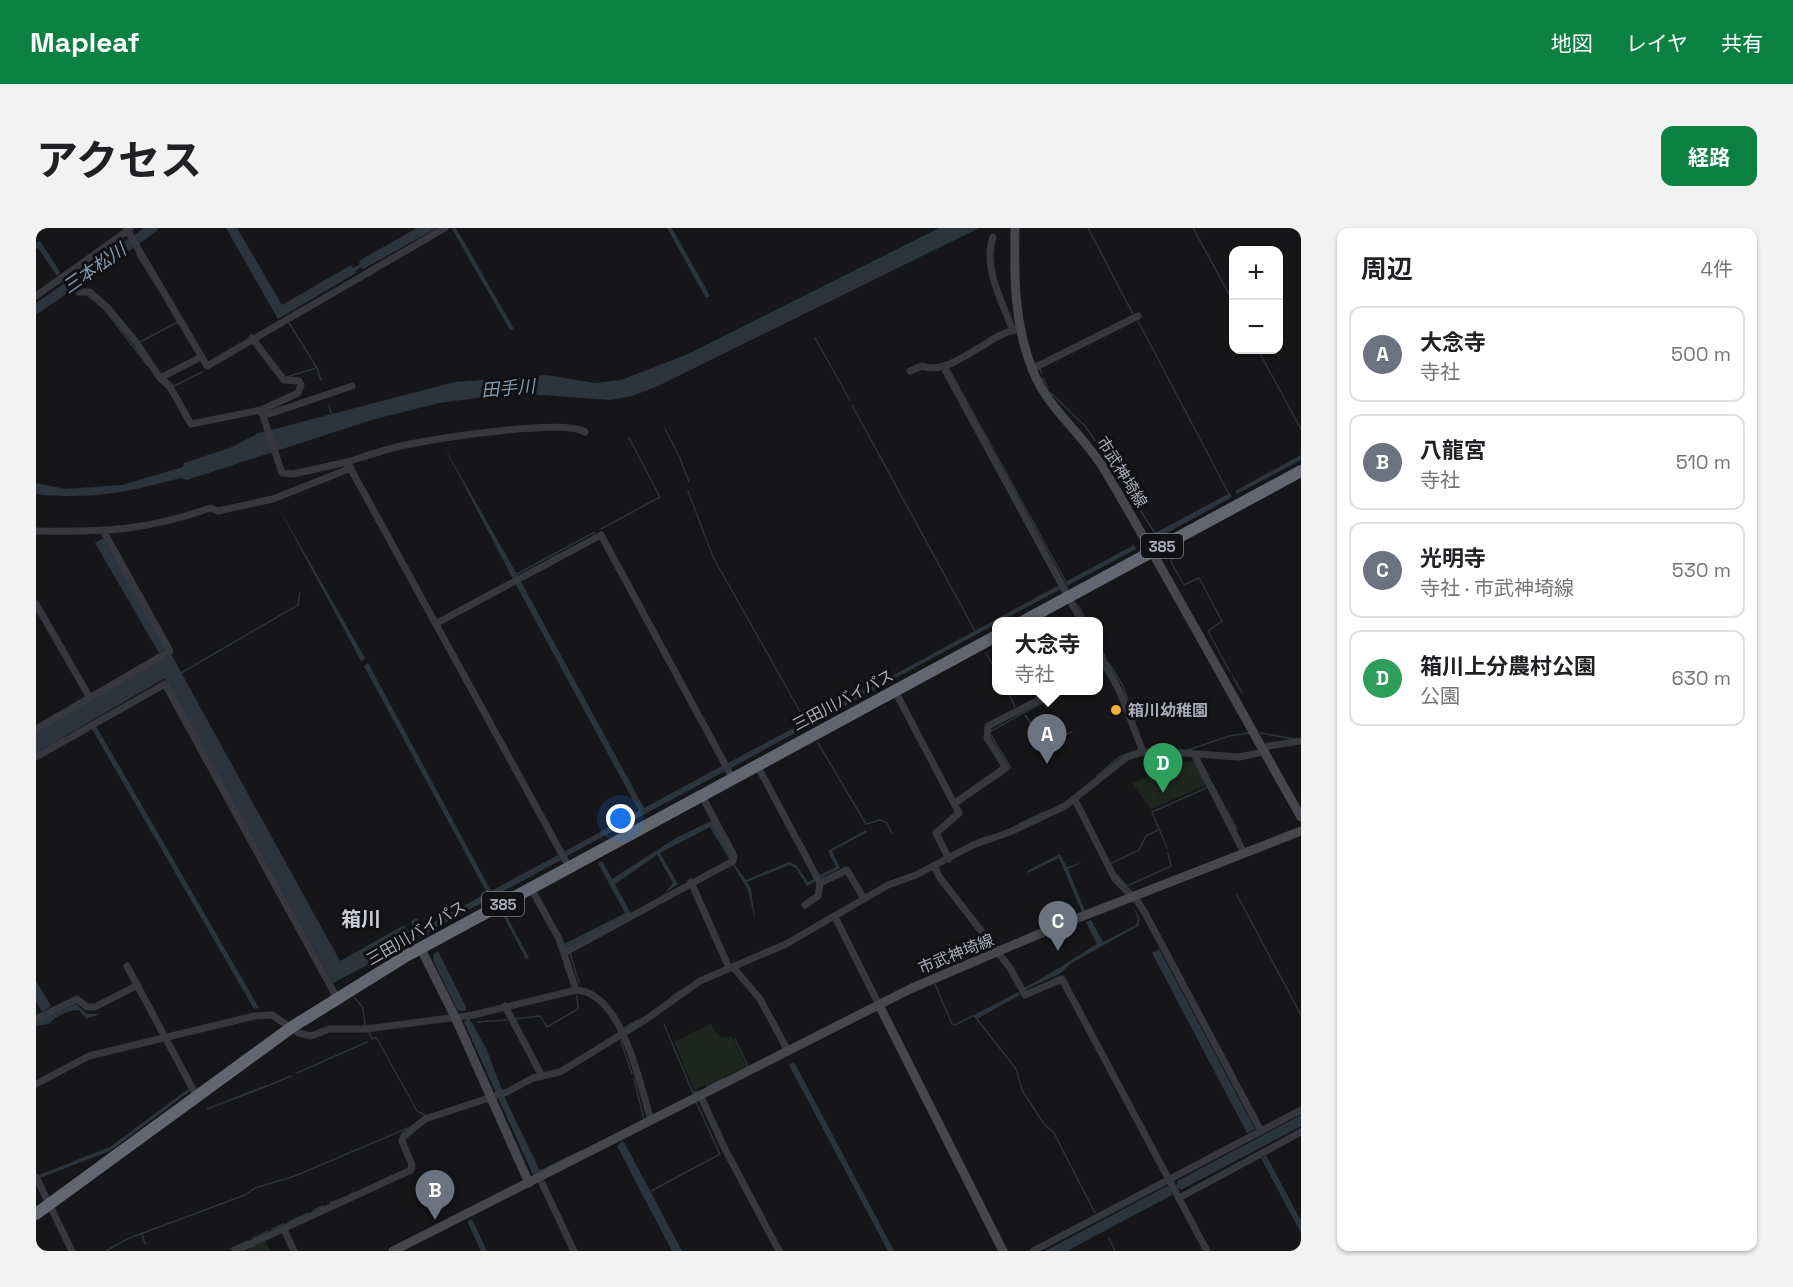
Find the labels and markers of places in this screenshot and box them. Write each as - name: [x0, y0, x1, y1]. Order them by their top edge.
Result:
- place label: 箱川幼稚園: [1128, 700, 1208, 721]
- marker: 箱川幼稚園: [1109, 703, 1123, 717]
- pin: A: [1028, 714, 1066, 764]
- pin: D: [1144, 744, 1182, 793]
- pin: C: [1038, 902, 1078, 951]
- pin: B: [416, 1170, 454, 1220]

